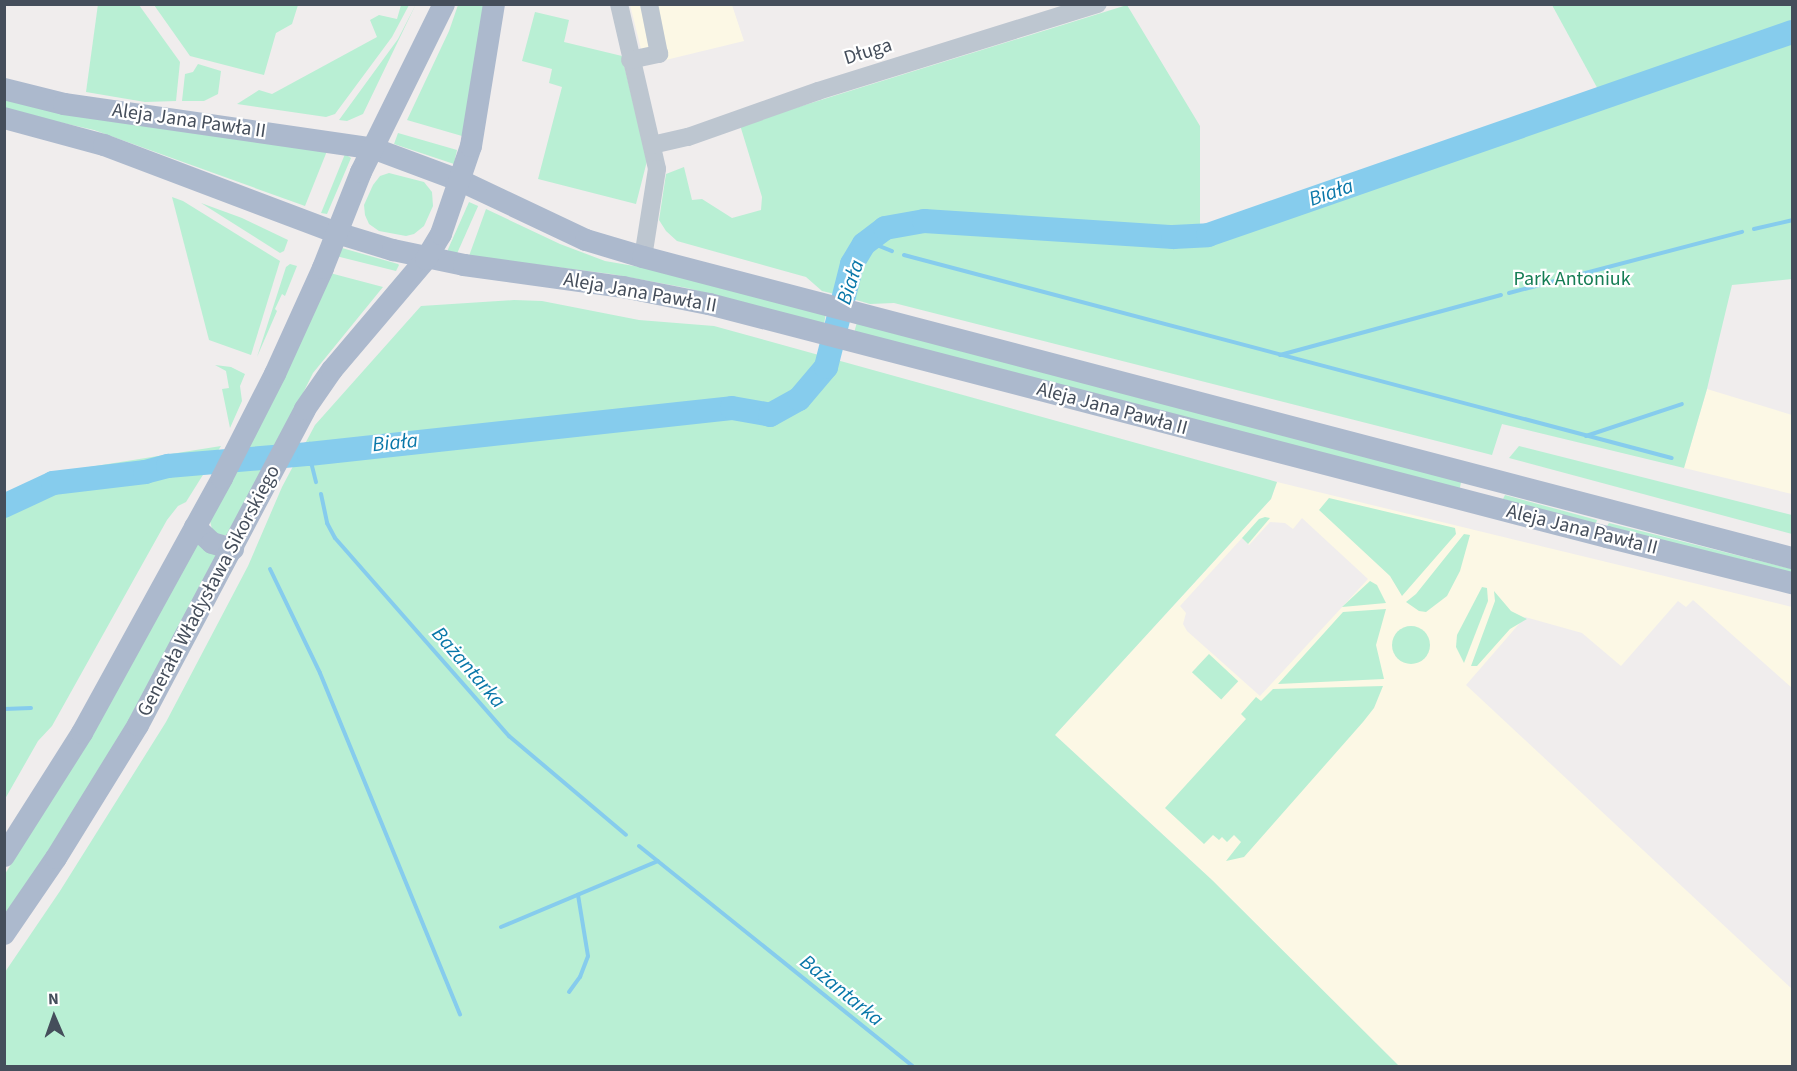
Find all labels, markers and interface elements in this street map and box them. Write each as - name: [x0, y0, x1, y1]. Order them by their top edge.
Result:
- street label: Długa: [841, 33, 895, 71]
- street label: Aleja Jana Pawła II: [111, 98, 267, 144]
- water label: Biała: [1305, 173, 1357, 211]
- water label: Biała: [831, 256, 869, 308]
- park label: Park Antoniuk: [1513, 267, 1631, 291]
- street label: Aleja Jana Pawła II: [562, 268, 718, 318]
- street label: Aleja Jana Pawła II: [1034, 377, 1190, 441]
- water label: Biała: [371, 427, 419, 457]
- street label: Generała Władysława Sikorskiego: [132, 461, 286, 721]
- street label: Aleja Jana Pawła II: [1504, 500, 1660, 560]
- water label: Bażantarka: [427, 621, 511, 713]
- water label: Bażantarka: [795, 949, 889, 1031]
- north arrow: [24, 987, 84, 1047]
- text: N: [48, 988, 59, 1010]

